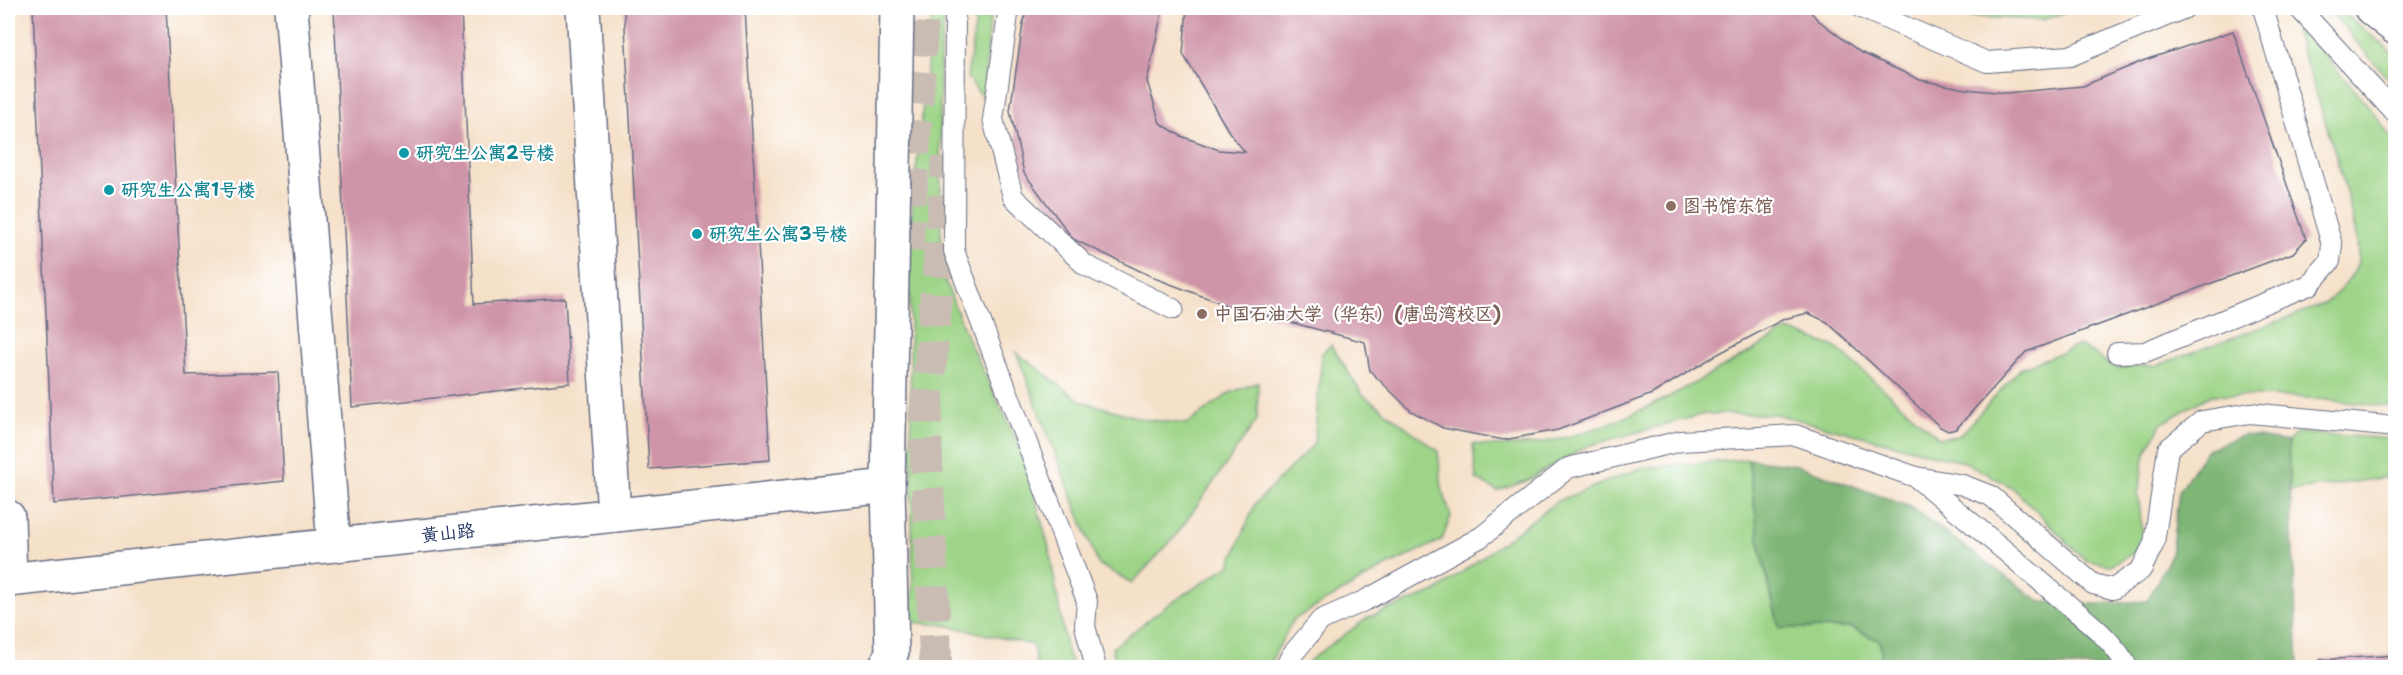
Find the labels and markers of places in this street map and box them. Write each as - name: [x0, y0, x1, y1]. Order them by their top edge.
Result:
- place label: 研究生公寓2号楼: [416, 141, 555, 165]
- marker: 研究生公寓2号楼: [397, 146, 411, 160]
- place label: 研究生公寓1号楼: [121, 178, 255, 202]
- marker: 研究生公寓1号楼: [102, 183, 116, 197]
- place label: 图书馆东馆: [1683, 194, 1773, 218]
- marker: 图书馆东馆: [1664, 199, 1678, 213]
- place label: 研究生公寓3号楼: [709, 222, 848, 246]
- marker: 研究生公寓3号楼: [690, 227, 704, 241]
- place label: 中国石油大学（华东）(唐岛湾校区): [1214, 302, 1501, 326]
- marker: 中国石油大学（华东）(唐岛湾校区): [1195, 307, 1209, 321]

